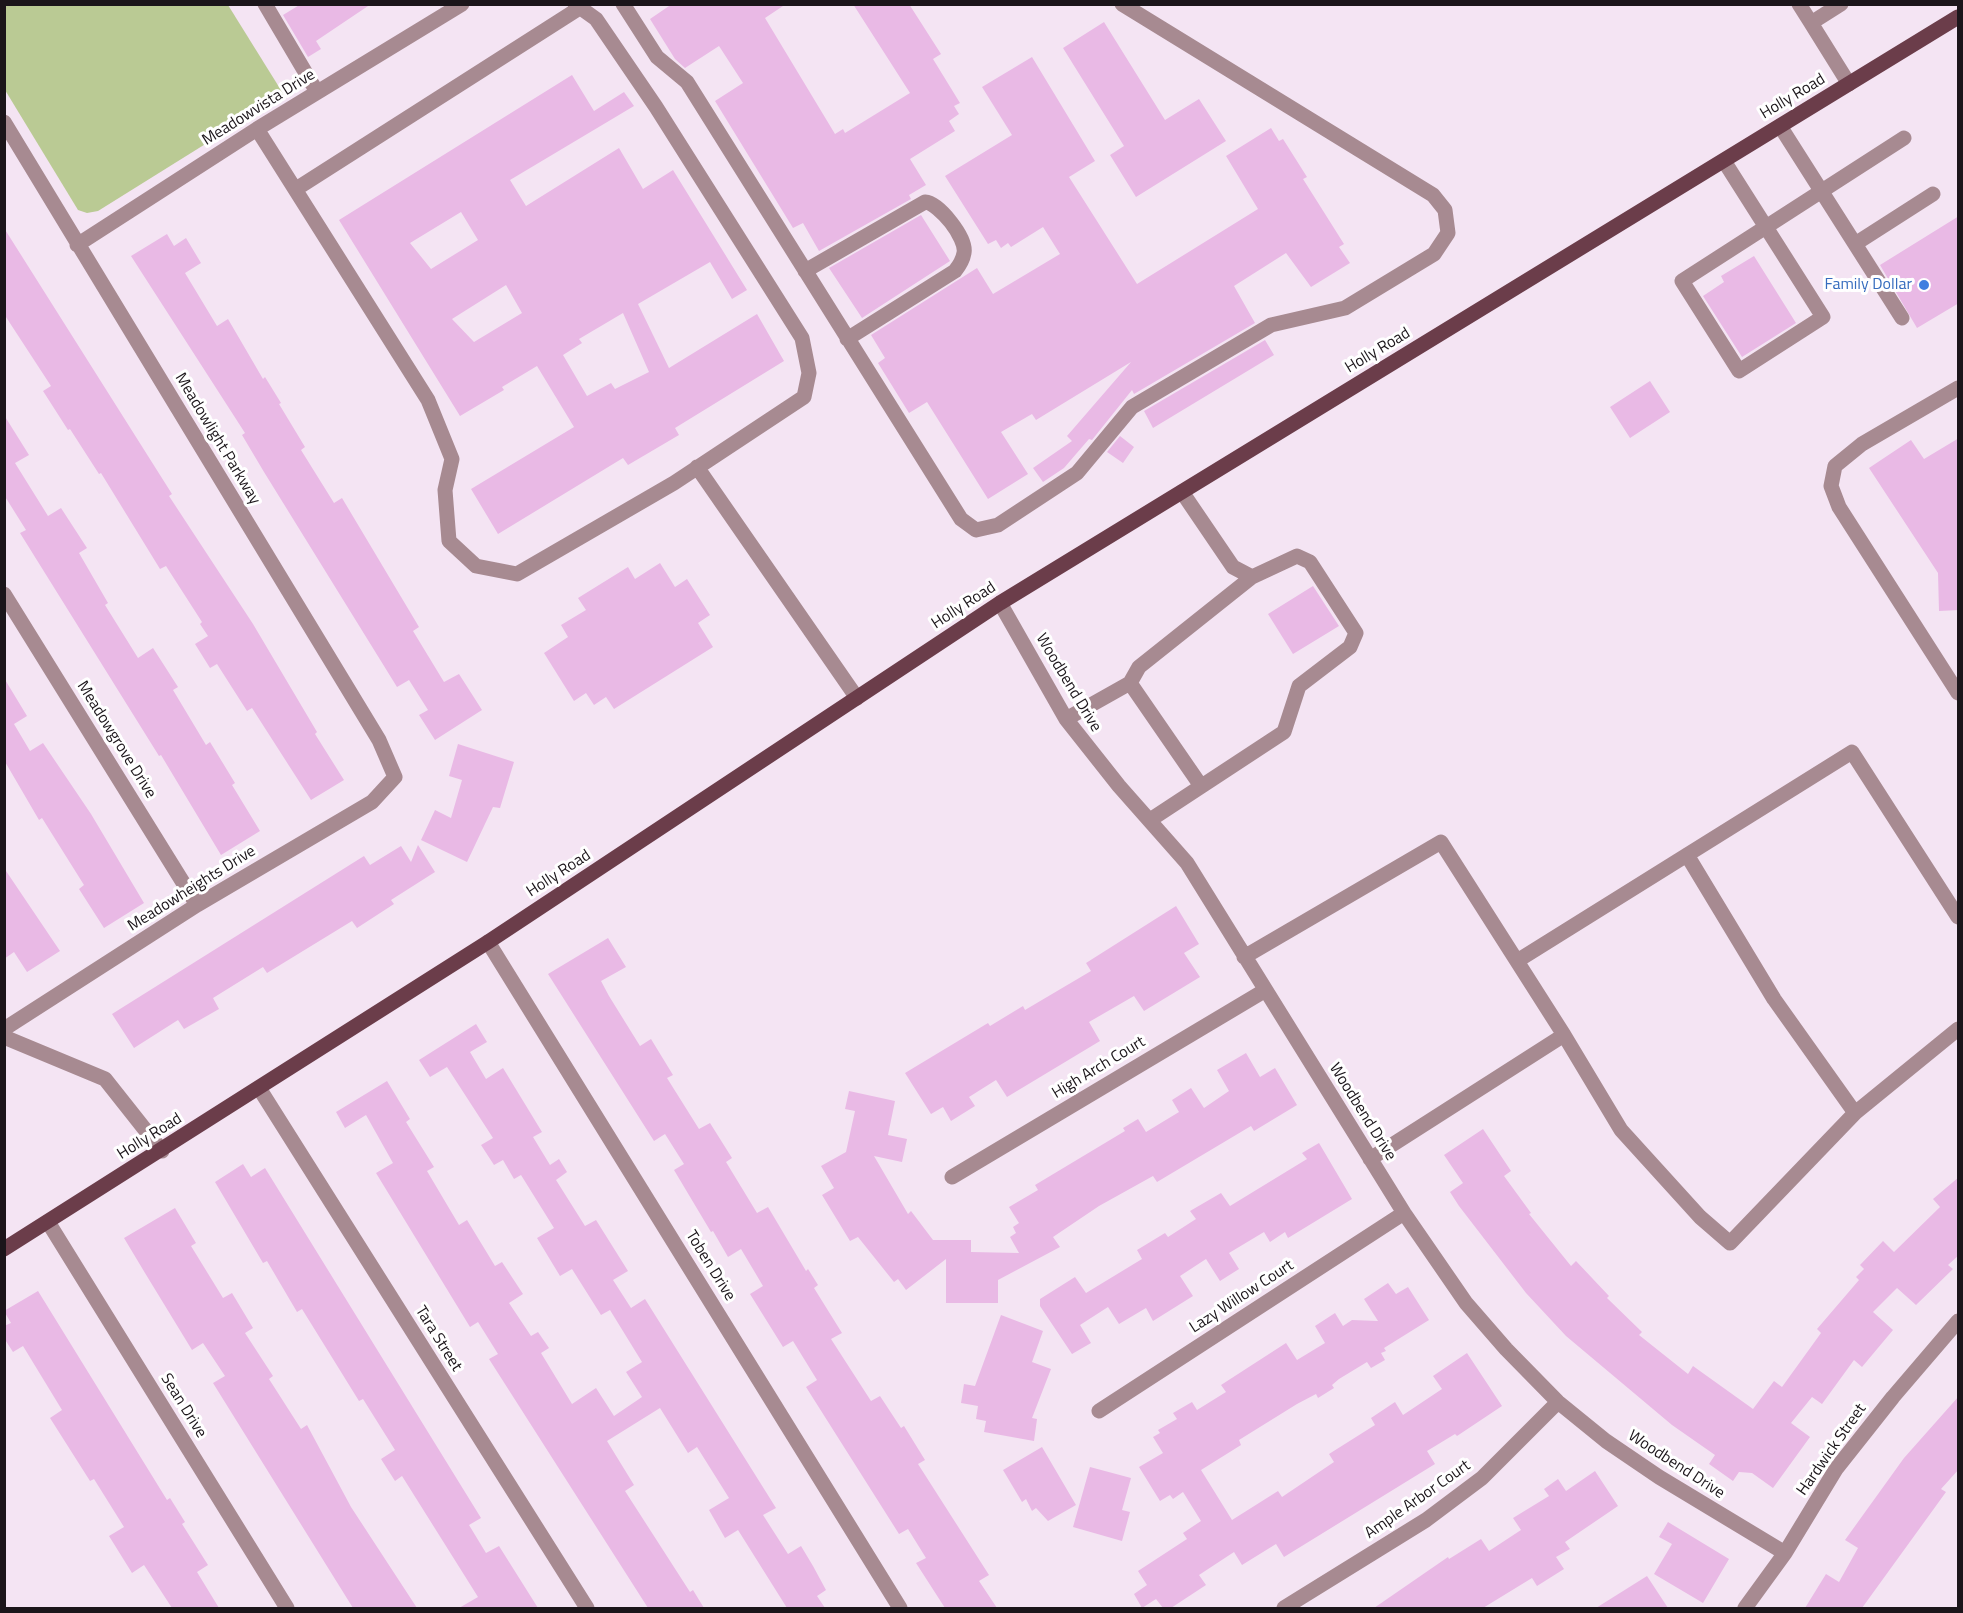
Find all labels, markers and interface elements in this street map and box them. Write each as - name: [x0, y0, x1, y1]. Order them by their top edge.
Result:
- street label: Meadowvista Drive: [199, 66, 319, 150]
- street label: Holly Road: [1757, 70, 1829, 124]
- place label: Family Dollar: [1825, 275, 1912, 295]
- marker: Family Dollar: [1917, 278, 1931, 292]
- street label: Holly Road: [1342, 324, 1414, 378]
- street label: Meadowlight Parkway: [170, 370, 264, 508]
- street label: Holly Road: [928, 578, 1000, 634]
- street label: Woodbend Drive: [1031, 630, 1105, 736]
- street label: Meadowgrove Drive: [72, 678, 160, 802]
- street label: Meadowheights Drive: [125, 842, 259, 936]
- street label: Holly Road: [523, 846, 595, 902]
- street label: High Arch Court: [1049, 1033, 1149, 1103]
- street label: Woodbend Drive: [1324, 1060, 1400, 1164]
- street label: Holly Road: [114, 1110, 186, 1164]
- street label: Toben Drive: [681, 1227, 739, 1305]
- street label: Lazy Willow Court: [1186, 1256, 1298, 1338]
- street label: Tara Street: [410, 1303, 466, 1375]
- street label: Sean Drive: [156, 1370, 210, 1442]
- street label: Hardwick Street: [1793, 1400, 1871, 1500]
- street label: Woodbend Drive: [1624, 1427, 1728, 1503]
- street label: Ample Arbor Court: [1362, 1456, 1474, 1544]

